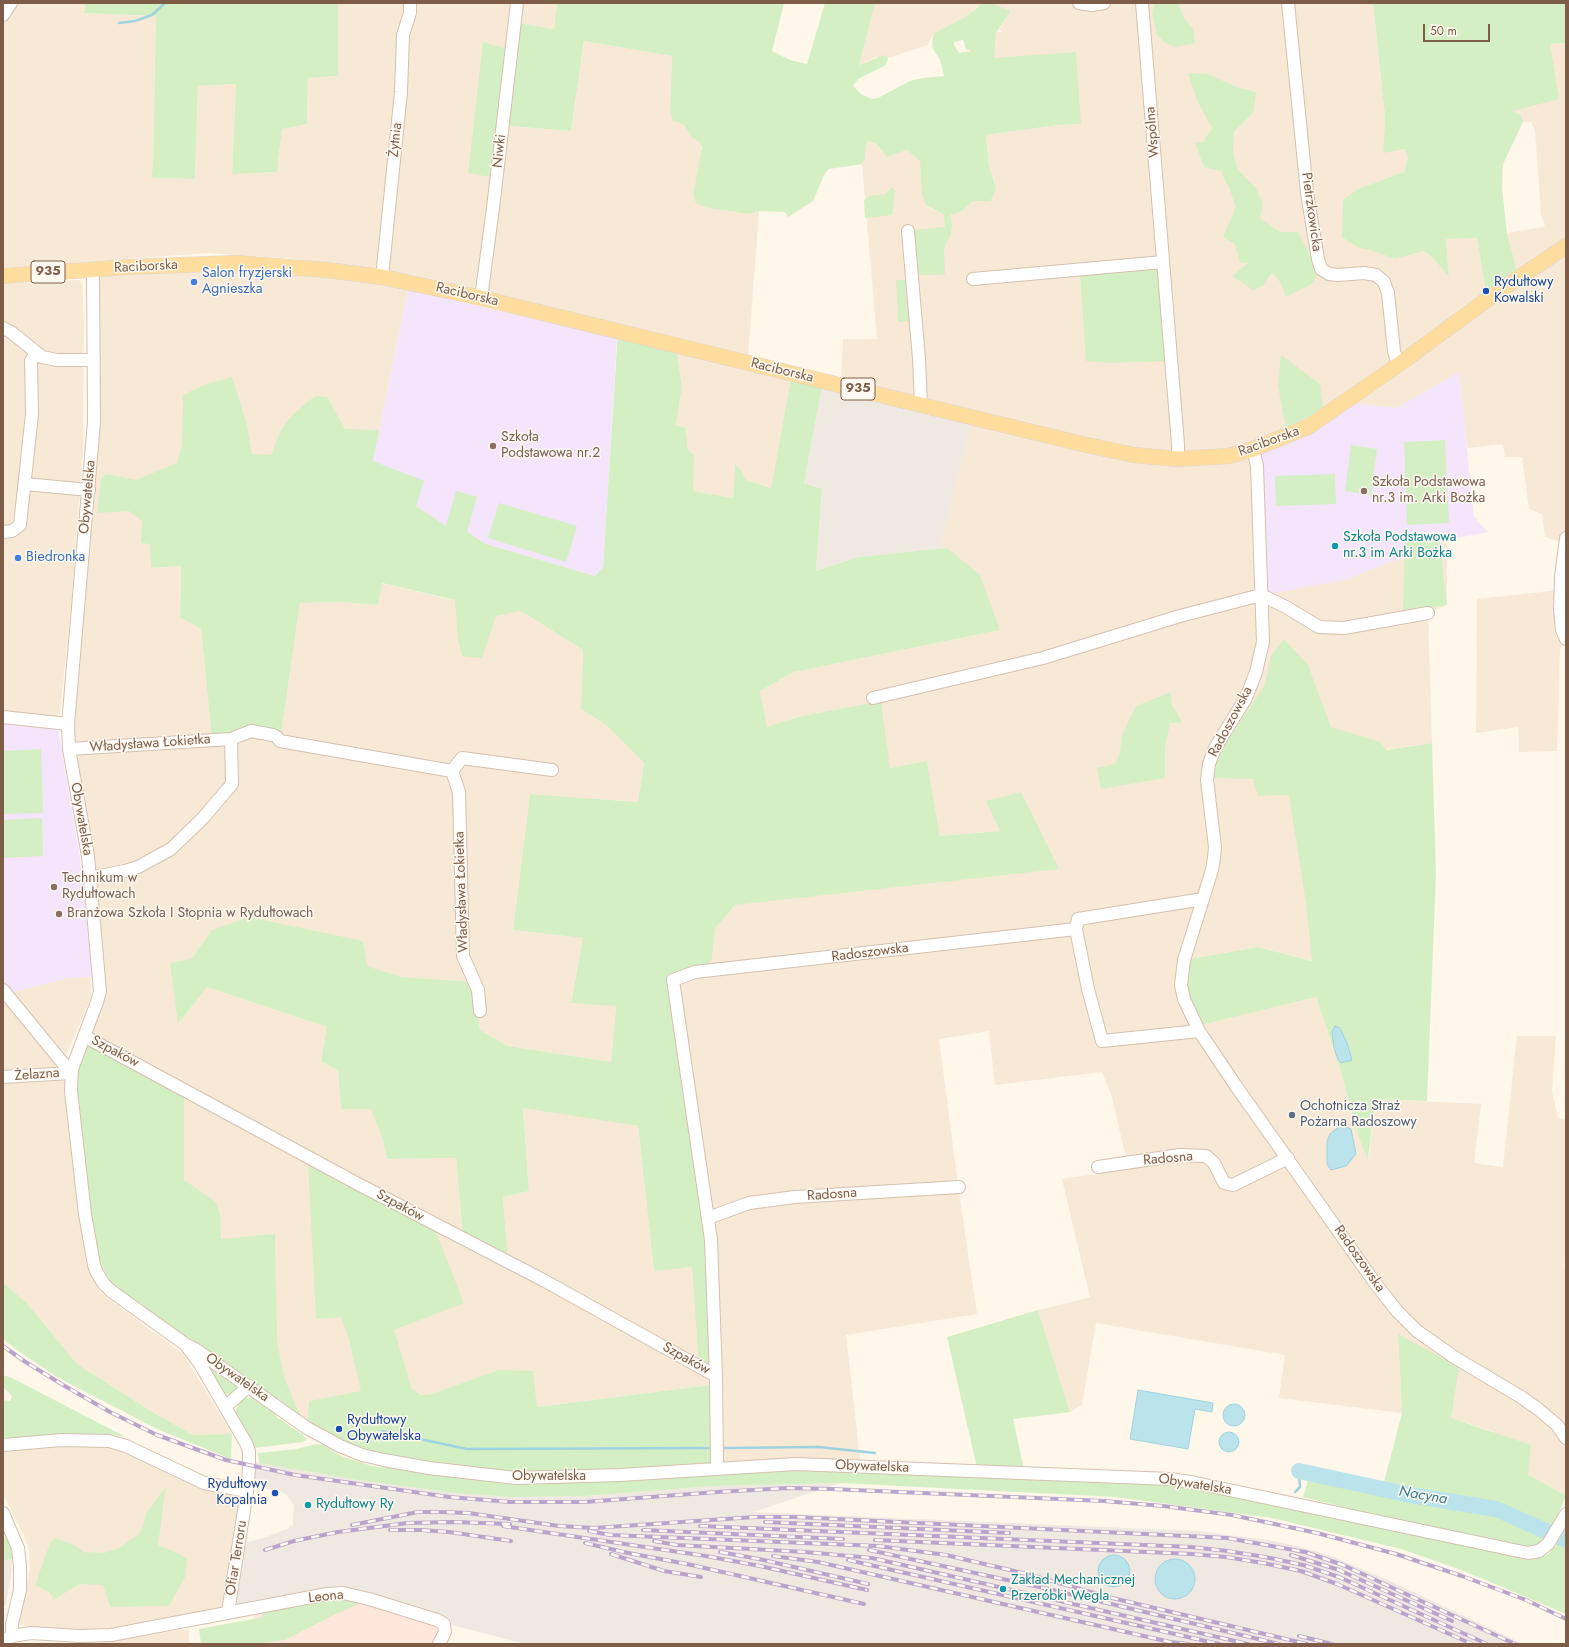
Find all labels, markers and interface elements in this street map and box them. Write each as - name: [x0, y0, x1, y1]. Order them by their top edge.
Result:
- scale bar: [1425, 16, 1492, 42]
- text: 50 m: [1430, 22, 1457, 40]
- street label: Wspólna: [1142, 106, 1164, 158]
- street label: Żytnia: [386, 122, 406, 158]
- street label: Niwki: [490, 133, 510, 169]
- street label: Pietrzkowicka: [1297, 171, 1325, 253]
- street label: Raciborska: [114, 257, 178, 277]
- road number: 935: [31, 261, 65, 283]
- place label: Salon fryzjerski Agnieszka: [202, 266, 292, 298]
- place label: Rydułtowy Kowalski: [1494, 275, 1553, 308]
- marker: Salon fryzjerski Agnieszka: [189, 277, 199, 287]
- street label: Raciborska: [434, 280, 500, 310]
- marker: Rydułtowy Kowalski: [1481, 286, 1491, 296]
- street label: Raciborska: [749, 355, 815, 387]
- road number: 935: [841, 378, 875, 400]
- street label: Raciborska: [1236, 423, 1302, 461]
- place label: Szkoła Podstawowa nr.2: [501, 430, 600, 462]
- marker: Szkoła Podstawowa nr.2: [488, 441, 498, 451]
- street label: Obywatelska: [76, 459, 100, 535]
- place label: Szkoła Podstawowa nr.3 im. Arki Bożka: [1372, 475, 1485, 508]
- marker: Szkoła Podstawowa nr.3 im. Arki Bożka: [1359, 486, 1369, 496]
- place label: Szkoła Podstawowa nr.3 im Arki Bożka: [1343, 530, 1456, 562]
- marker: Szkoła Podstawowa nr.3 im Arki Bożka: [1330, 541, 1340, 551]
- place label: Biedronka: [26, 550, 85, 566]
- marker: Biedronka: [13, 553, 23, 563]
- street label: Radoszowska: [1205, 684, 1257, 760]
- street label: Władysława Łokietka: [89, 731, 211, 757]
- street label: Obywatelska: [66, 781, 96, 857]
- street label: Władysława Łokietka: [451, 831, 473, 953]
- place label: Technikum w Rydułtowach: [62, 871, 137, 904]
- marker: Technikum w Rydułtowach: [49, 882, 59, 892]
- place label: Branżowa Szkoła I Stopnia w Rydułtowach: [67, 906, 313, 922]
- marker: Branżowa Szkoła I Stopnia w Rydułtowach: [54, 909, 64, 919]
- street label: Radoszowska: [830, 940, 910, 966]
- street label: Szpaków: [88, 1032, 142, 1072]
- street label: Żelazna: [14, 1065, 60, 1085]
- place label: Ochotnicza Straż Pożarna Radoszowy: [1300, 1099, 1417, 1132]
- marker: Ochotnicza Straż Pożarna Radoszowy: [1287, 1110, 1297, 1120]
- street label: Radosna: [1142, 1148, 1194, 1170]
- street label: Radosna: [807, 1185, 857, 1205]
- street label: Szpaków: [373, 1186, 427, 1226]
- street label: Radoszowska: [1330, 1222, 1388, 1296]
- street label: Szpaków: [659, 1339, 713, 1379]
- street label: Obywatelska: [202, 1350, 272, 1406]
- place label: Rydułtowy Obywatelska: [347, 1413, 421, 1446]
- marker: Rydułtowy Obywatelska: [334, 1424, 344, 1434]
- street label: Obywatelska: [835, 1457, 909, 1477]
- street label: Obywatelska: [512, 1469, 586, 1485]
- street label: Obywatelska: [1157, 1471, 1233, 1499]
- place label: Rydułtowy Kopalnia: [208, 1477, 267, 1510]
- water label: Nacyna: [1397, 1483, 1449, 1509]
- marker: Rydułtowy Kopalnia: [270, 1488, 280, 1498]
- place label: Rydułtowy Ry: [316, 1497, 394, 1513]
- marker: Rydułtowy Ry: [303, 1500, 313, 1510]
- street label: Ofiar Terroru: [223, 1519, 251, 1597]
- place label: Zakład Mechanicznej Przeróbki Wegla: [1011, 1573, 1135, 1606]
- marker: Zakład Mechanicznej Przeróbki Wegla: [998, 1584, 1008, 1594]
- street label: Leona: [308, 1587, 344, 1607]

